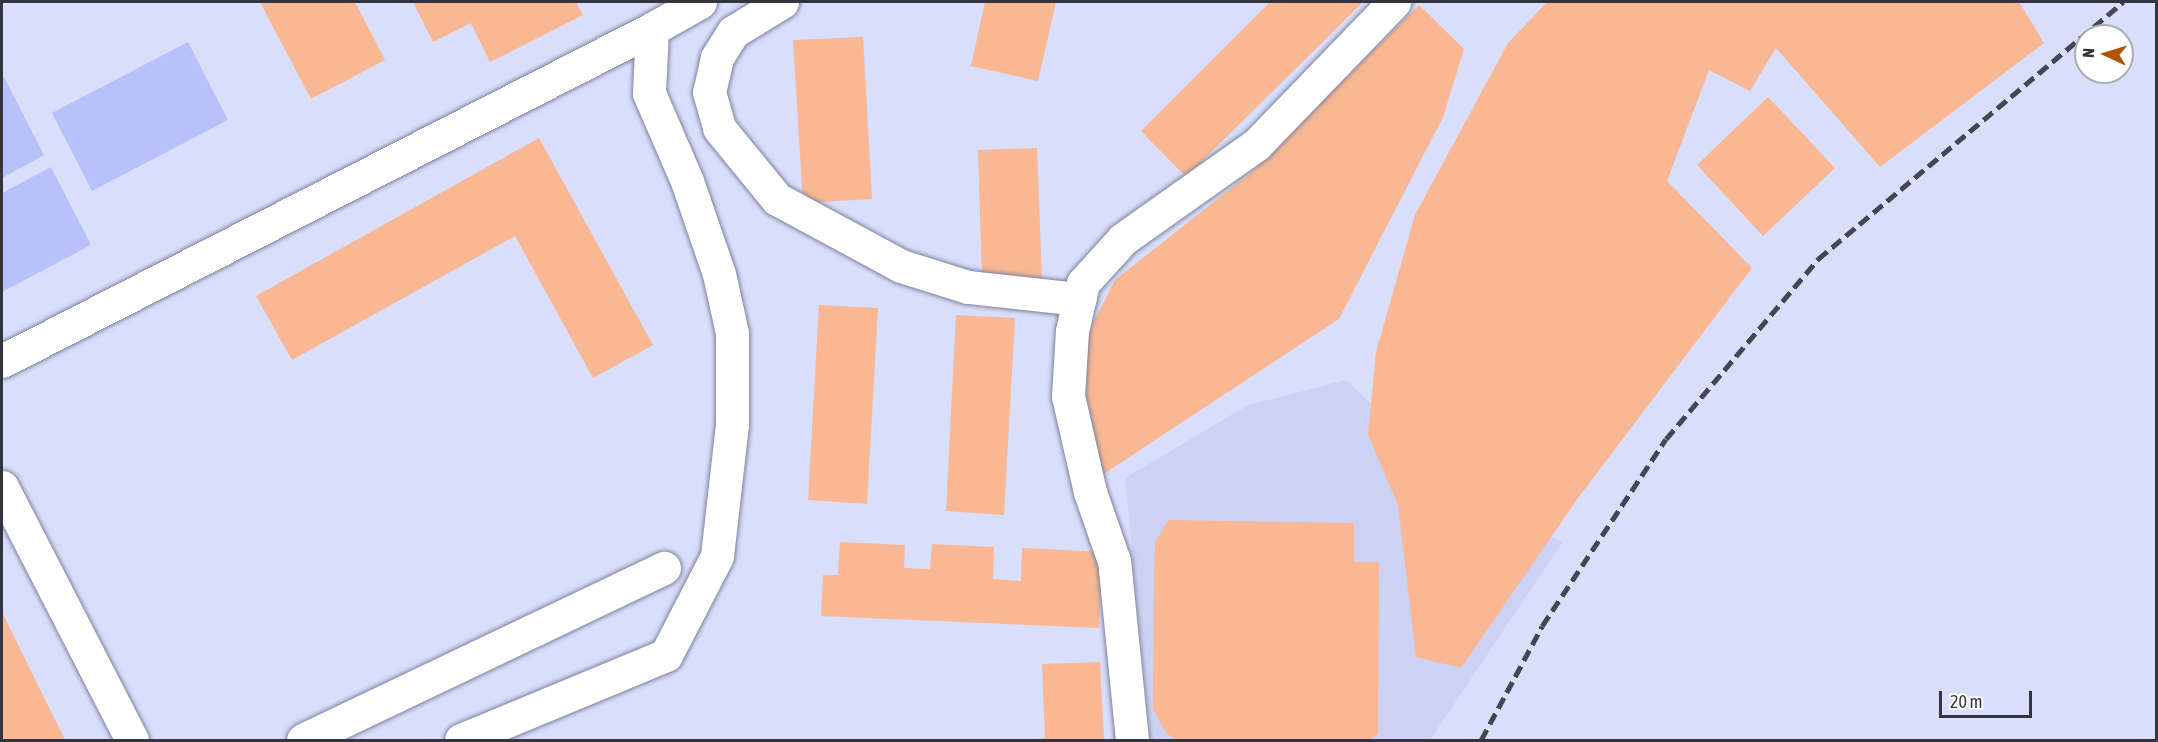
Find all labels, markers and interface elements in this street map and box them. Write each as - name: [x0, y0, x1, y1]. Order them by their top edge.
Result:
- north arrow: [2074, 24, 2134, 84]
- text: N: [2079, 48, 2097, 58]
- scale bar: [1942, 679, 2035, 717]
- text: 20 m: [1950, 691, 1982, 712]

